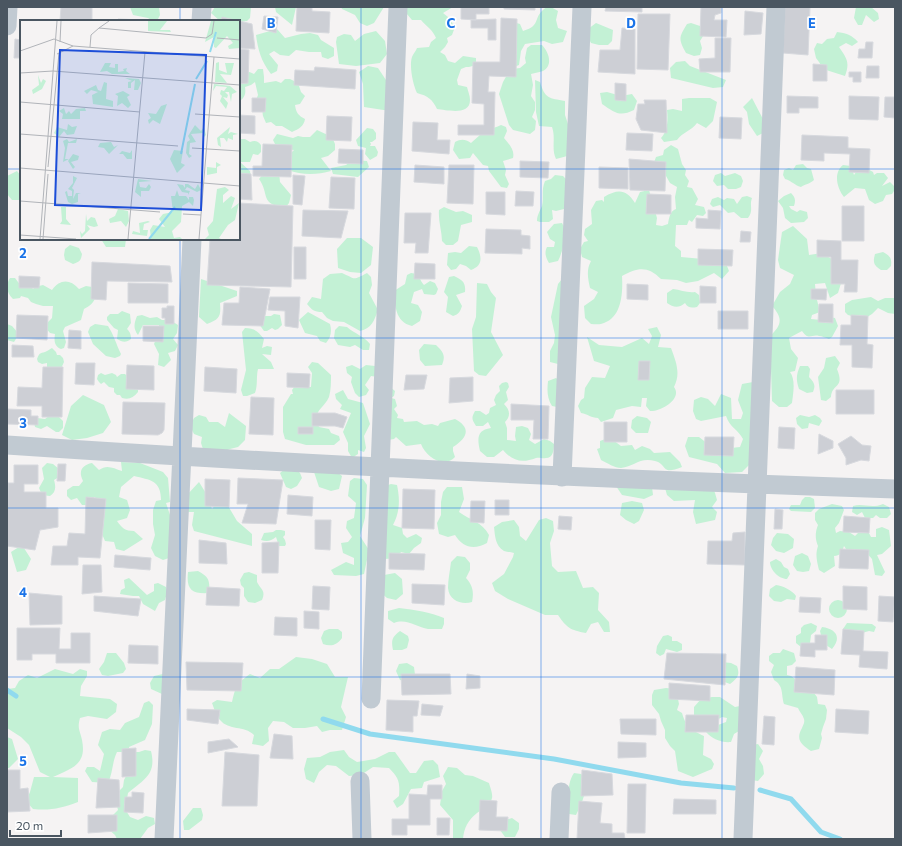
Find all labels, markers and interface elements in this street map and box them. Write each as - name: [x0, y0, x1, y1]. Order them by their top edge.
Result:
- text: B: [267, 15, 276, 31]
- text: C: [447, 15, 456, 31]
- text: D: [626, 15, 636, 31]
- text: E: [808, 15, 816, 31]
- inset map: [20, 20, 240, 240]
- text: 2: [19, 245, 27, 261]
- text: 3: [19, 415, 27, 431]
- text: 4: [19, 584, 27, 600]
- text: 5: [19, 753, 27, 769]
- scale bar: [10, 812, 61, 838]
- text: 20 m: [16, 818, 43, 832]

